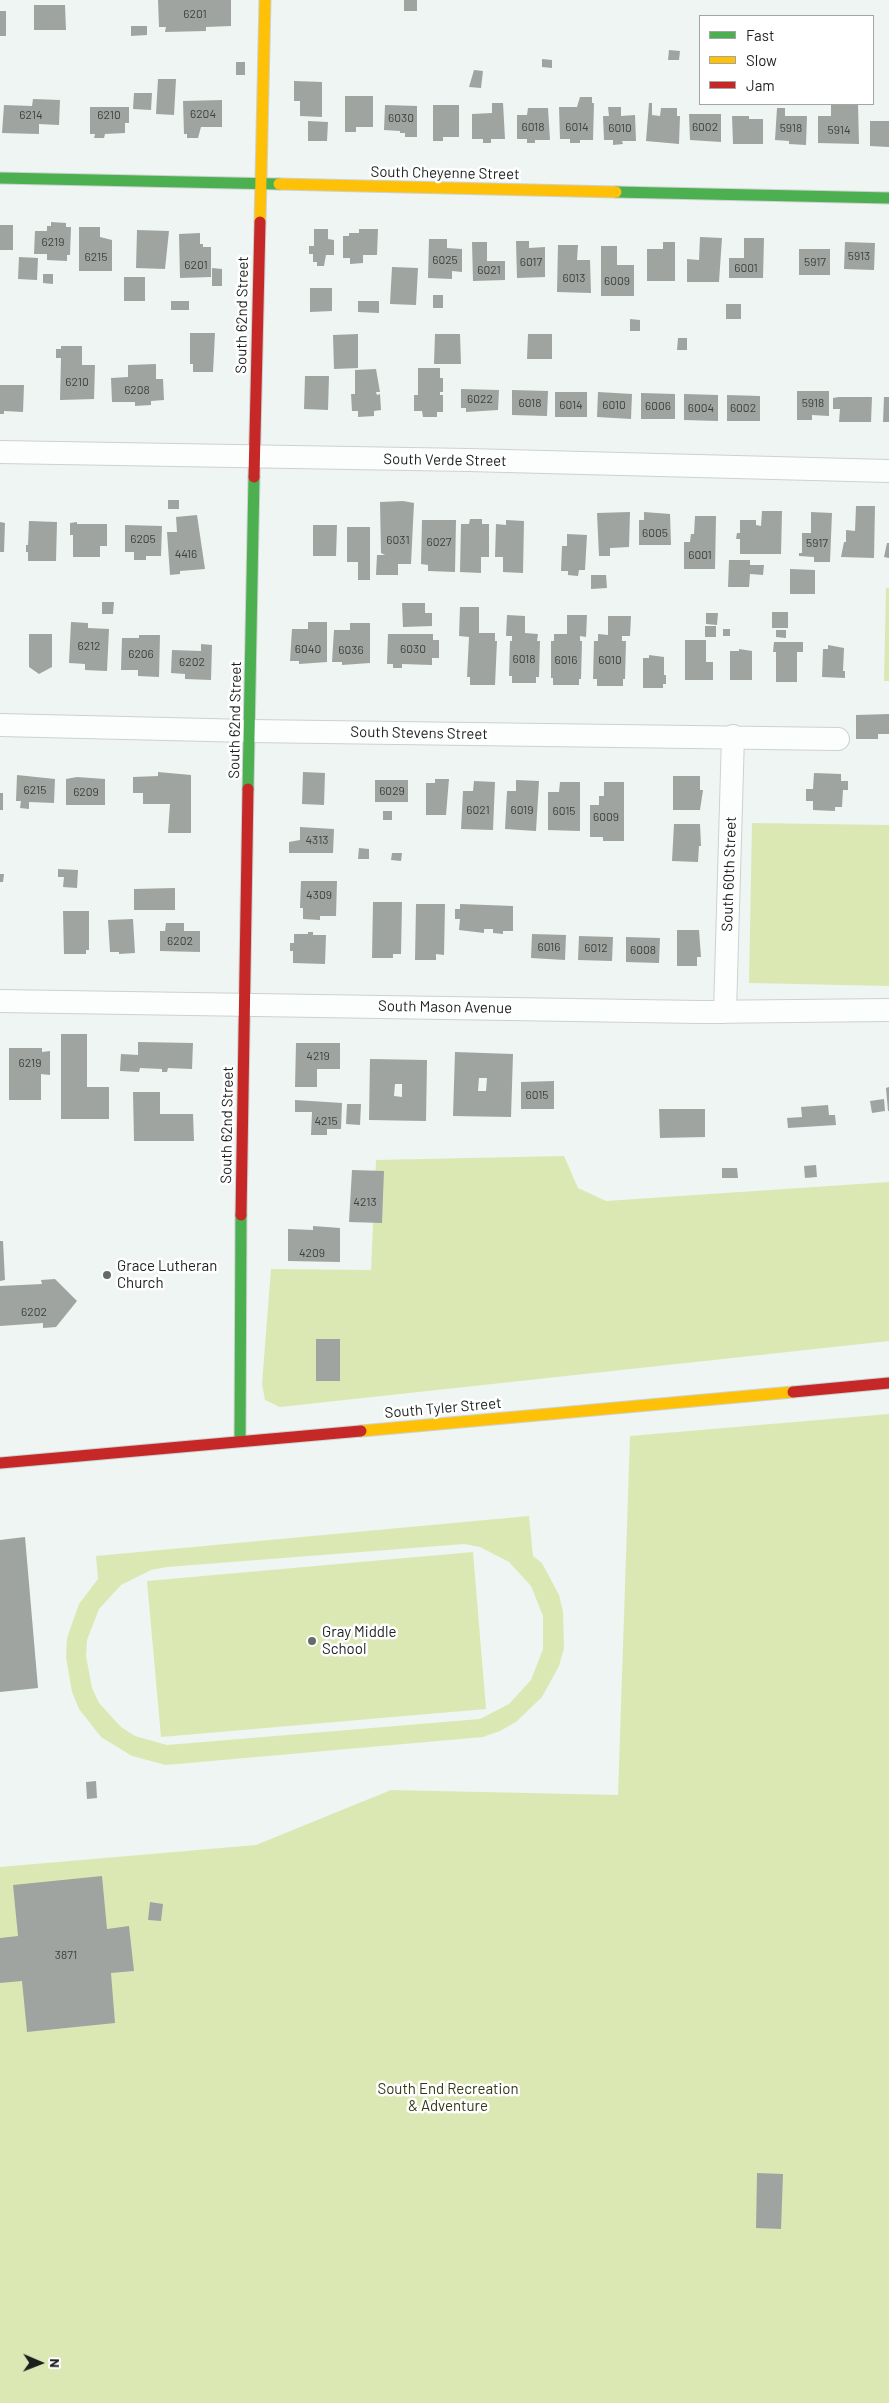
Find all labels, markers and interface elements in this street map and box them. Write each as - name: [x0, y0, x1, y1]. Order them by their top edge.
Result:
- house number: 6201: [183, 7, 207, 21]
- legend: [699, 15, 874, 105]
- text: Fast: [746, 26, 774, 44]
- text: Slow: [746, 51, 777, 69]
- text: Jam: [746, 76, 775, 94]
- house number: 6204: [190, 107, 216, 121]
- house number: 6214: [19, 108, 43, 122]
- house number: 6210: [97, 108, 121, 122]
- house number: 6030: [388, 111, 414, 125]
- house number: 6018: [521, 120, 545, 134]
- house number: 6014: [565, 120, 589, 134]
- house number: 6002: [692, 120, 718, 134]
- house number: 6010: [608, 121, 632, 135]
- house number: 5918: [780, 121, 802, 135]
- house number: 5914: [828, 123, 850, 137]
- street label: South Cheyenne Street: [370, 163, 520, 183]
- house number: 6219: [42, 235, 64, 249]
- house number: 5913: [848, 249, 870, 263]
- house number: 6215: [85, 250, 107, 264]
- house number: 6025: [432, 253, 458, 267]
- house number: 6017: [520, 255, 542, 269]
- house number: 5917: [804, 255, 826, 269]
- street label: South 62nd Street: [232, 256, 252, 374]
- house number: 6201: [184, 258, 208, 272]
- house number: 6001: [734, 261, 758, 275]
- house number: 6021: [477, 263, 501, 277]
- house number: 6013: [562, 271, 586, 285]
- house number: 6009: [604, 274, 630, 288]
- house number: 6210: [65, 375, 89, 389]
- house number: 6208: [124, 383, 150, 397]
- house number: 6022: [467, 392, 493, 406]
- house number: 6018: [518, 396, 542, 410]
- house number: 5918: [802, 396, 824, 410]
- house number: 6014: [559, 398, 583, 412]
- house number: 6010: [602, 398, 626, 412]
- house number: 6006: [645, 399, 671, 413]
- house number: 6004: [688, 401, 714, 415]
- house number: 6002: [730, 401, 756, 415]
- street label: South Verde Street: [383, 450, 507, 470]
- house number: 6005: [642, 526, 668, 540]
- house number: 6205: [130, 532, 156, 546]
- house number: 6031: [386, 533, 410, 547]
- house number: 6027: [426, 535, 452, 549]
- house number: 5917: [806, 536, 828, 550]
- house number: 4416: [175, 547, 197, 561]
- house number: 6001: [688, 548, 712, 562]
- house number: 6212: [77, 639, 101, 653]
- house number: 6040: [295, 642, 321, 656]
- house number: 6030: [400, 642, 426, 656]
- house number: 6036: [338, 643, 364, 657]
- house number: 6206: [128, 647, 154, 661]
- house number: 6018: [512, 652, 536, 666]
- house number: 6016: [554, 653, 578, 667]
- house number: 6010: [598, 653, 622, 667]
- house number: 6202: [179, 655, 205, 669]
- street label: South 62nd Street: [225, 661, 245, 779]
- street label: South Stevens Street: [350, 723, 488, 743]
- house number: 6215: [24, 783, 46, 797]
- house number: 6029: [379, 784, 405, 798]
- house number: 6209: [73, 785, 99, 799]
- house number: 6021: [466, 803, 490, 817]
- house number: 6019: [510, 803, 534, 817]
- house number: 6015: [553, 804, 575, 818]
- house number: 6009: [593, 810, 619, 824]
- street label: South 60th Street: [718, 816, 740, 932]
- house number: 4313: [305, 833, 329, 847]
- house number: 4309: [306, 888, 332, 902]
- house number: 6202: [167, 934, 193, 948]
- house number: 6016: [537, 940, 561, 954]
- house number: 6012: [584, 941, 608, 955]
- house number: 6008: [630, 943, 656, 957]
- street label: South Mason Avenue: [378, 997, 512, 1017]
- house number: 4219: [306, 1049, 330, 1063]
- house number: 6219: [19, 1056, 41, 1070]
- street label: South 62nd Street: [217, 1066, 237, 1184]
- house number: 6015: [526, 1088, 548, 1102]
- house number: 4215: [314, 1114, 338, 1128]
- house number: 4213: [353, 1195, 377, 1209]
- house number: 4209: [299, 1246, 325, 1260]
- place label: Grace Lutheran Church: [117, 1257, 217, 1292]
- marker: Grace Lutheran Church: [101, 1269, 113, 1281]
- house number: 6202: [21, 1305, 47, 1319]
- street label: South Tyler Street: [384, 1394, 502, 1422]
- place label: Gray Middle School: [322, 1623, 396, 1658]
- marker: Gray Middle School: [306, 1635, 318, 1647]
- house number: 3871: [55, 1948, 77, 1962]
- park label: South End Recreation & Adventure: [377, 2080, 519, 2115]
- north arrow: [15, 2338, 65, 2388]
- text: N: [47, 2358, 64, 2368]

